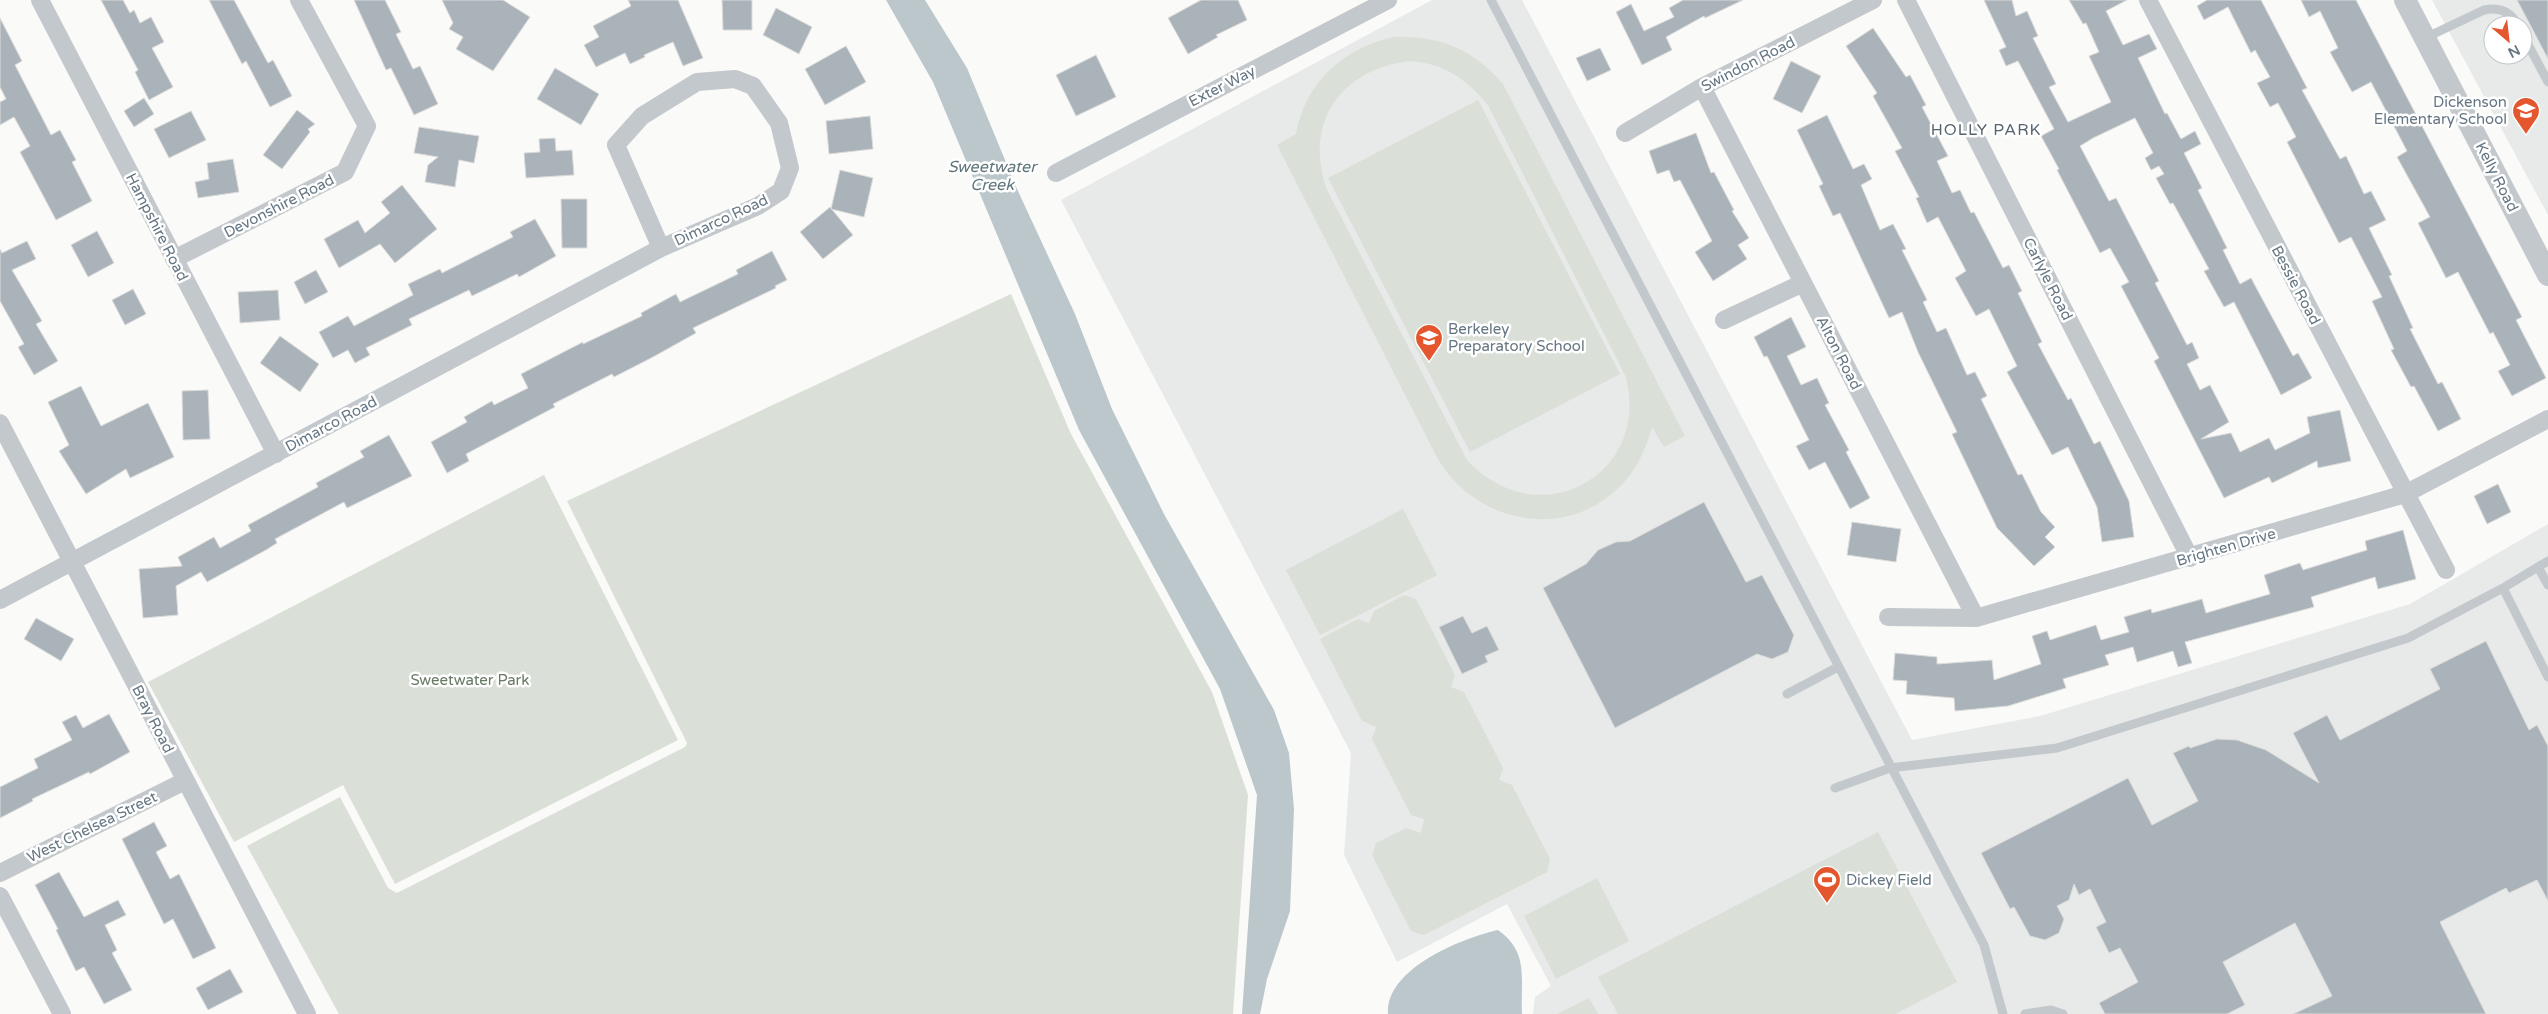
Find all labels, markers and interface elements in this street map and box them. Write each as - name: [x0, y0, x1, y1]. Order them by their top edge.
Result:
- north arrow: [2483, 15, 2533, 65]
- street label: Swindon Road: [1698, 33, 1798, 95]
- text: N: [2505, 41, 2523, 61]
- street label: Exter Way: [1186, 62, 1258, 110]
- place label: Dickenson Elementary School: [2374, 93, 2507, 128]
- school or university icon: Dickenson Elementary School: [2511, 96, 2541, 135]
- district label: HOLLY PARK: [1931, 120, 2041, 140]
- street label: Kelly Road: [2472, 139, 2522, 215]
- water label: Sweetwater Creek: [948, 157, 1038, 195]
- street label: Hampshire Road: [122, 170, 192, 284]
- street label: Devonshire Road: [221, 170, 337, 242]
- street label: Dimarco Road: [671, 190, 771, 250]
- street label: Carlyle Road: [2020, 235, 2076, 323]
- street label: Bessie Road: [2268, 242, 2324, 328]
- street label: Alton Road: [1813, 313, 1865, 393]
- place label: Berkeley Preparatory School: [1448, 320, 1585, 355]
- school or university icon: Berkeley Preparatory School: [1414, 323, 1444, 362]
- street label: Dimarco Road: [282, 392, 380, 456]
- street label: Brighten Drive: [2174, 524, 2278, 570]
- park label: Sweetwater Park: [410, 671, 530, 689]
- street label: Bray Road: [128, 682, 178, 756]
- street label: West Chelsea Street: [24, 788, 160, 866]
- sports icon: Dickey Field: [1812, 865, 1842, 904]
- place label: Dickey Field: [1846, 871, 1932, 889]

